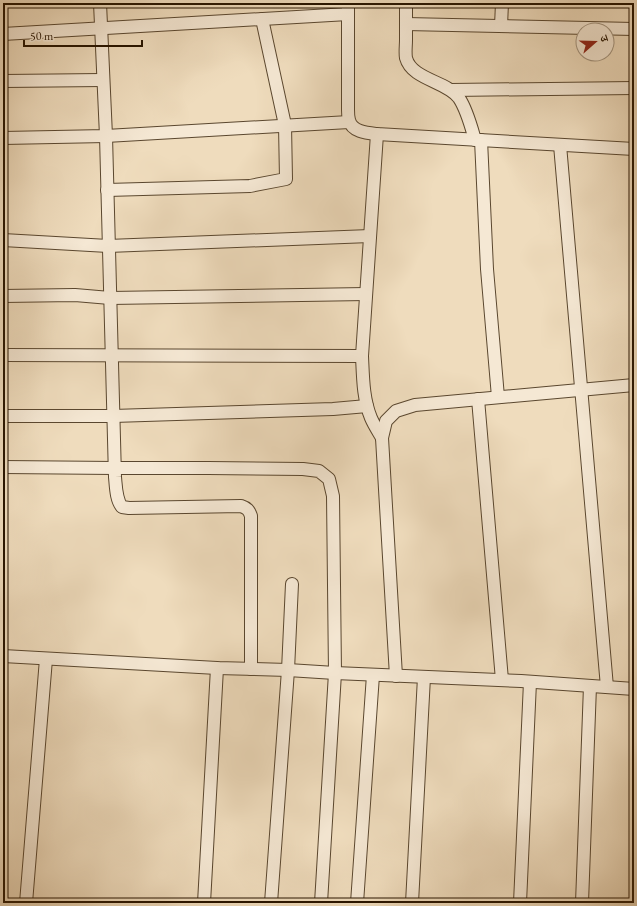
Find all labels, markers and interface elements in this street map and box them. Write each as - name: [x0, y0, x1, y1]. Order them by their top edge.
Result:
- scale bar: [24, 22, 142, 48]
- north arrow: [575, 22, 615, 62]
- text: 50 m: [30, 28, 54, 44]
- text: उ: [597, 33, 612, 45]

